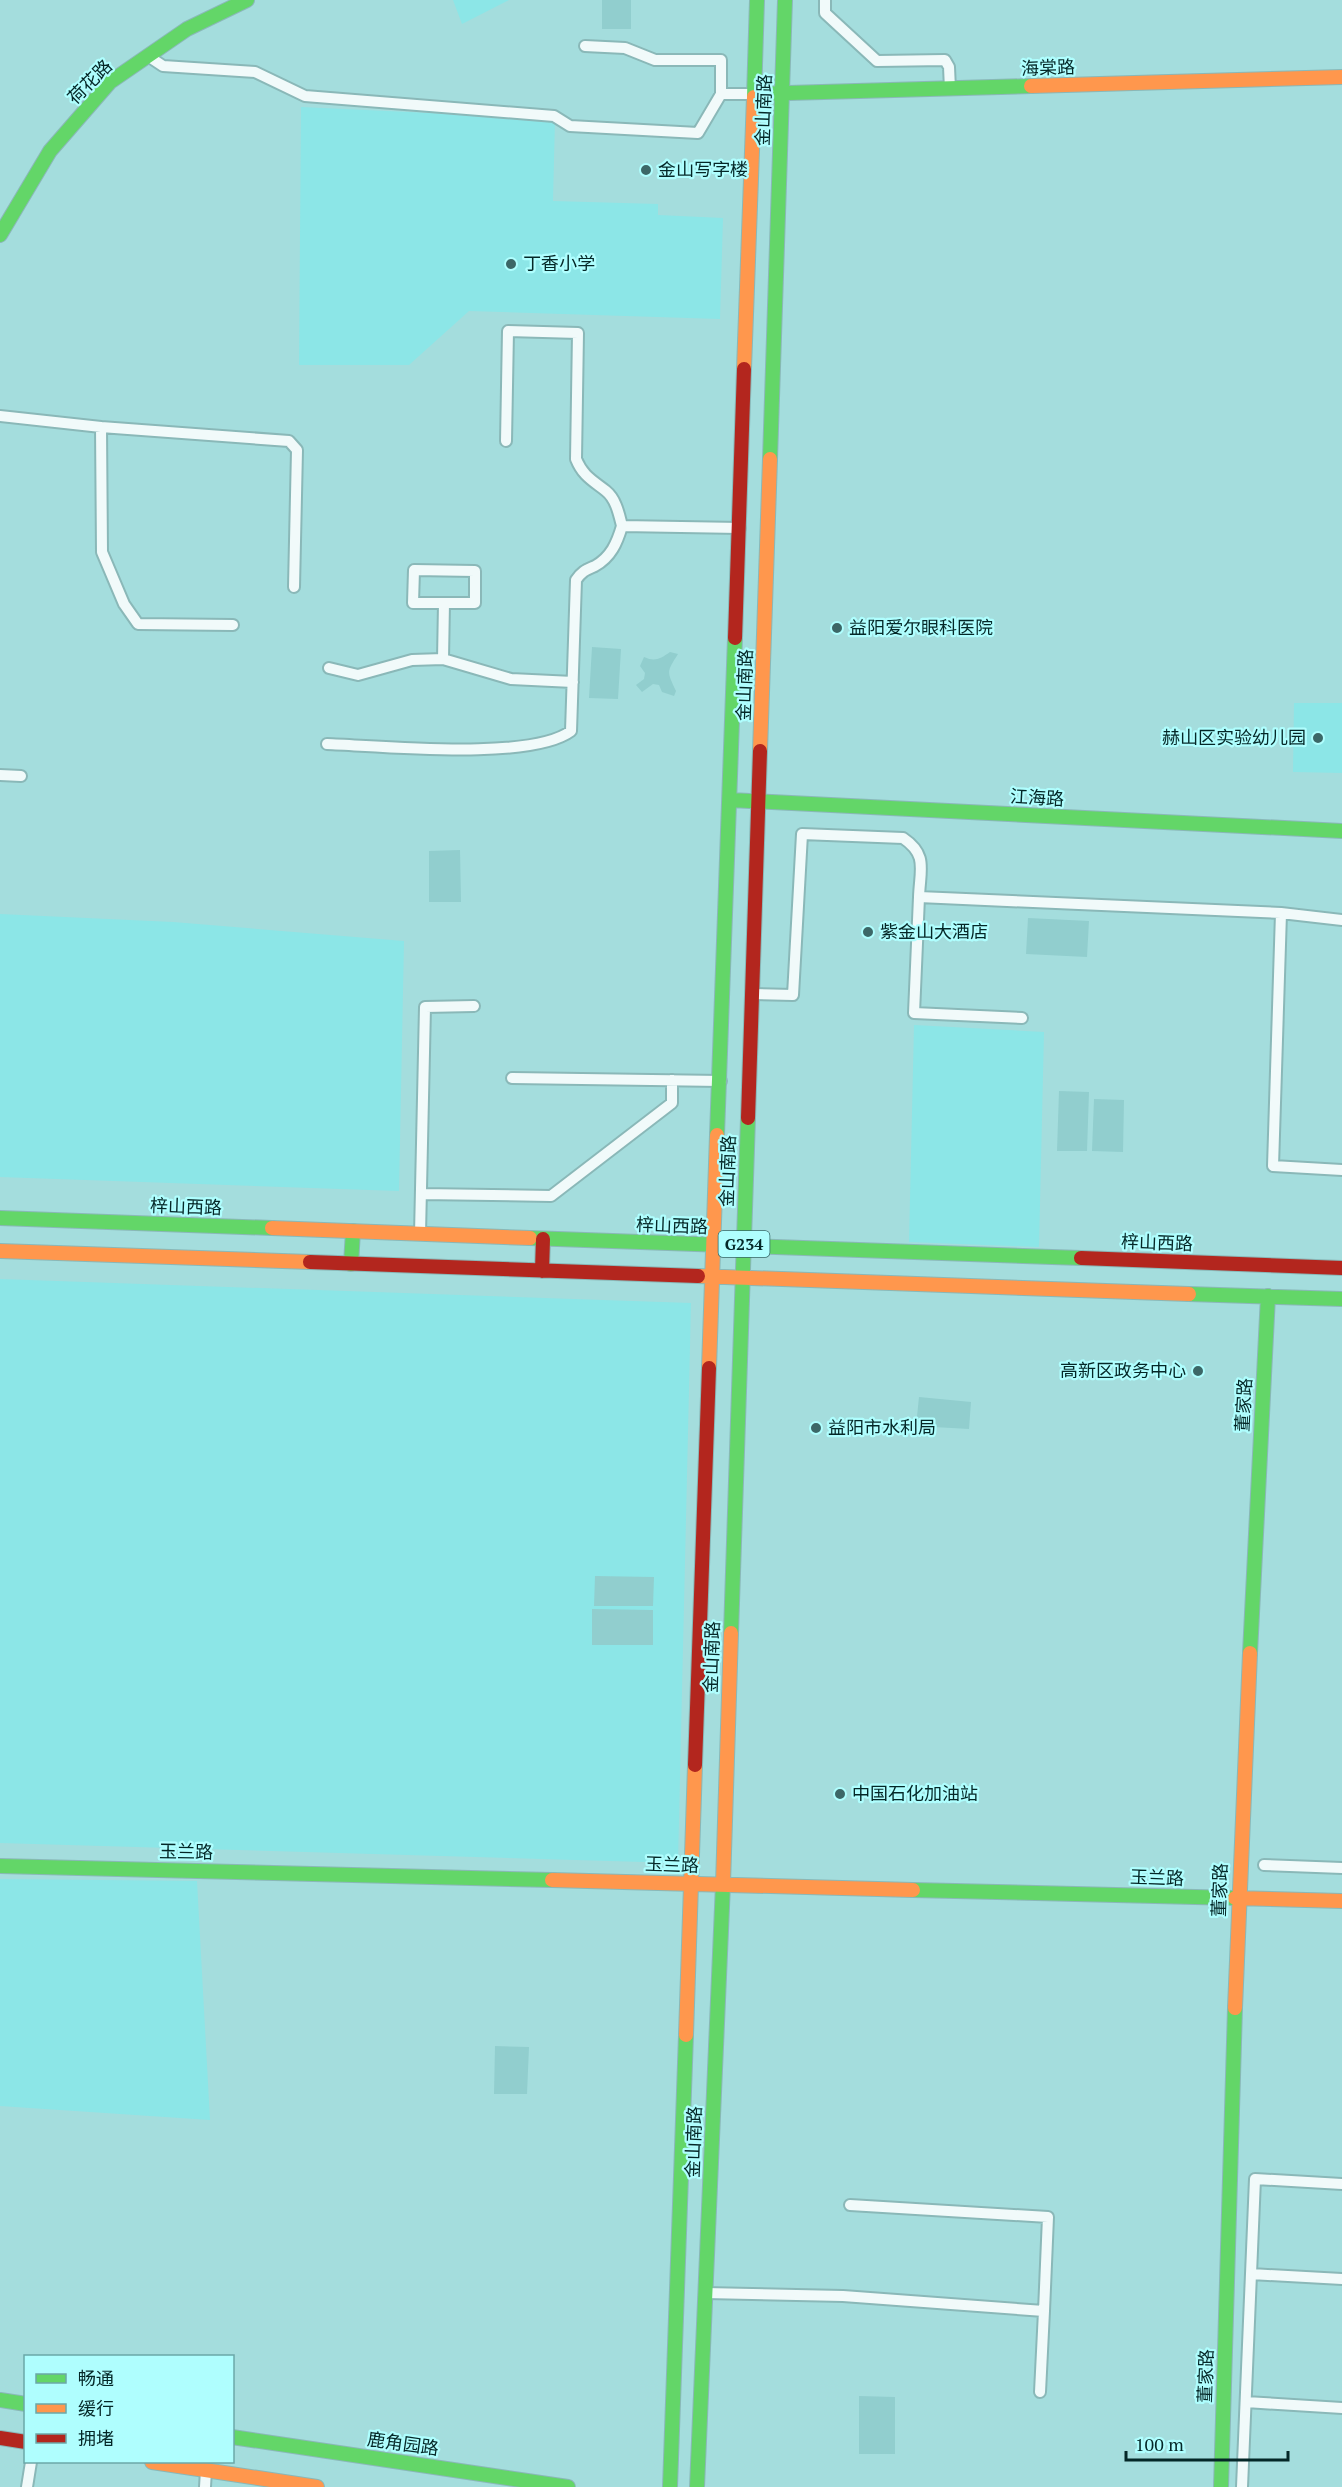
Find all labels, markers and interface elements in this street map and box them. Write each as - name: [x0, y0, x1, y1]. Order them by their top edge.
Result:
- street label: 荷花路: [62, 54, 117, 109]
- street label: 海棠路: [1021, 54, 1075, 80]
- street label: 金山南路: [750, 74, 776, 146]
- place label: 金山写字楼: [658, 157, 748, 181]
- marker: 金山写字楼: [639, 163, 653, 177]
- place label: 丁香小学: [523, 251, 595, 275]
- marker: 丁香小学: [504, 257, 518, 271]
- place label: 益阳爱尔眼科医院: [849, 615, 993, 639]
- marker: 益阳爱尔眼科医院: [830, 621, 844, 635]
- street label: 金山南路: [731, 649, 757, 721]
- place label: 赫山区实验幼儿园: [1162, 725, 1306, 749]
- marker: 赫山区实验幼儿园: [1311, 731, 1325, 745]
- street label: 江海路: [1009, 784, 1065, 810]
- place label: 紫金山大酒店: [880, 919, 988, 943]
- marker: 紫金山大酒店: [861, 925, 875, 939]
- street label: 金山南路: [714, 1135, 740, 1207]
- street label: 梓山西路: [150, 1193, 222, 1219]
- street label: 梓山西路: [636, 1212, 708, 1238]
- street label: 梓山西路: [1121, 1229, 1193, 1255]
- road number: G234: [718, 1231, 770, 1257]
- place label: 高新区政务中心: [1060, 1358, 1186, 1382]
- marker: 高新区政务中心: [1191, 1364, 1205, 1378]
- street label: 董家路: [1230, 1377, 1256, 1433]
- place label: 益阳市水利局: [828, 1415, 936, 1439]
- marker: 益阳市水利局: [809, 1421, 823, 1435]
- street label: 金山南路: [698, 1621, 724, 1693]
- place label: 中国石化加油站: [852, 1781, 978, 1805]
- marker: 中国石化加油站: [833, 1787, 847, 1801]
- street label: 玉兰路: [159, 1839, 213, 1863]
- street label: 玉兰路: [645, 1851, 699, 1877]
- street label: 董家路: [1206, 1863, 1232, 1917]
- street label: 玉兰路: [1130, 1864, 1184, 1890]
- street label: 金山南路: [680, 2106, 706, 2178]
- street label: 董家路: [1192, 2349, 1218, 2403]
- legend: [24, 2355, 234, 2463]
- text: 畅通: [78, 2366, 114, 2390]
- text: 缓行: [78, 2396, 114, 2420]
- scale bar: [1126, 2424, 1288, 2462]
- text: 拥堵: [78, 2426, 114, 2450]
- street label: 鹿角园路: [366, 2426, 440, 2460]
- text: 100 m: [1135, 2432, 1184, 2456]

